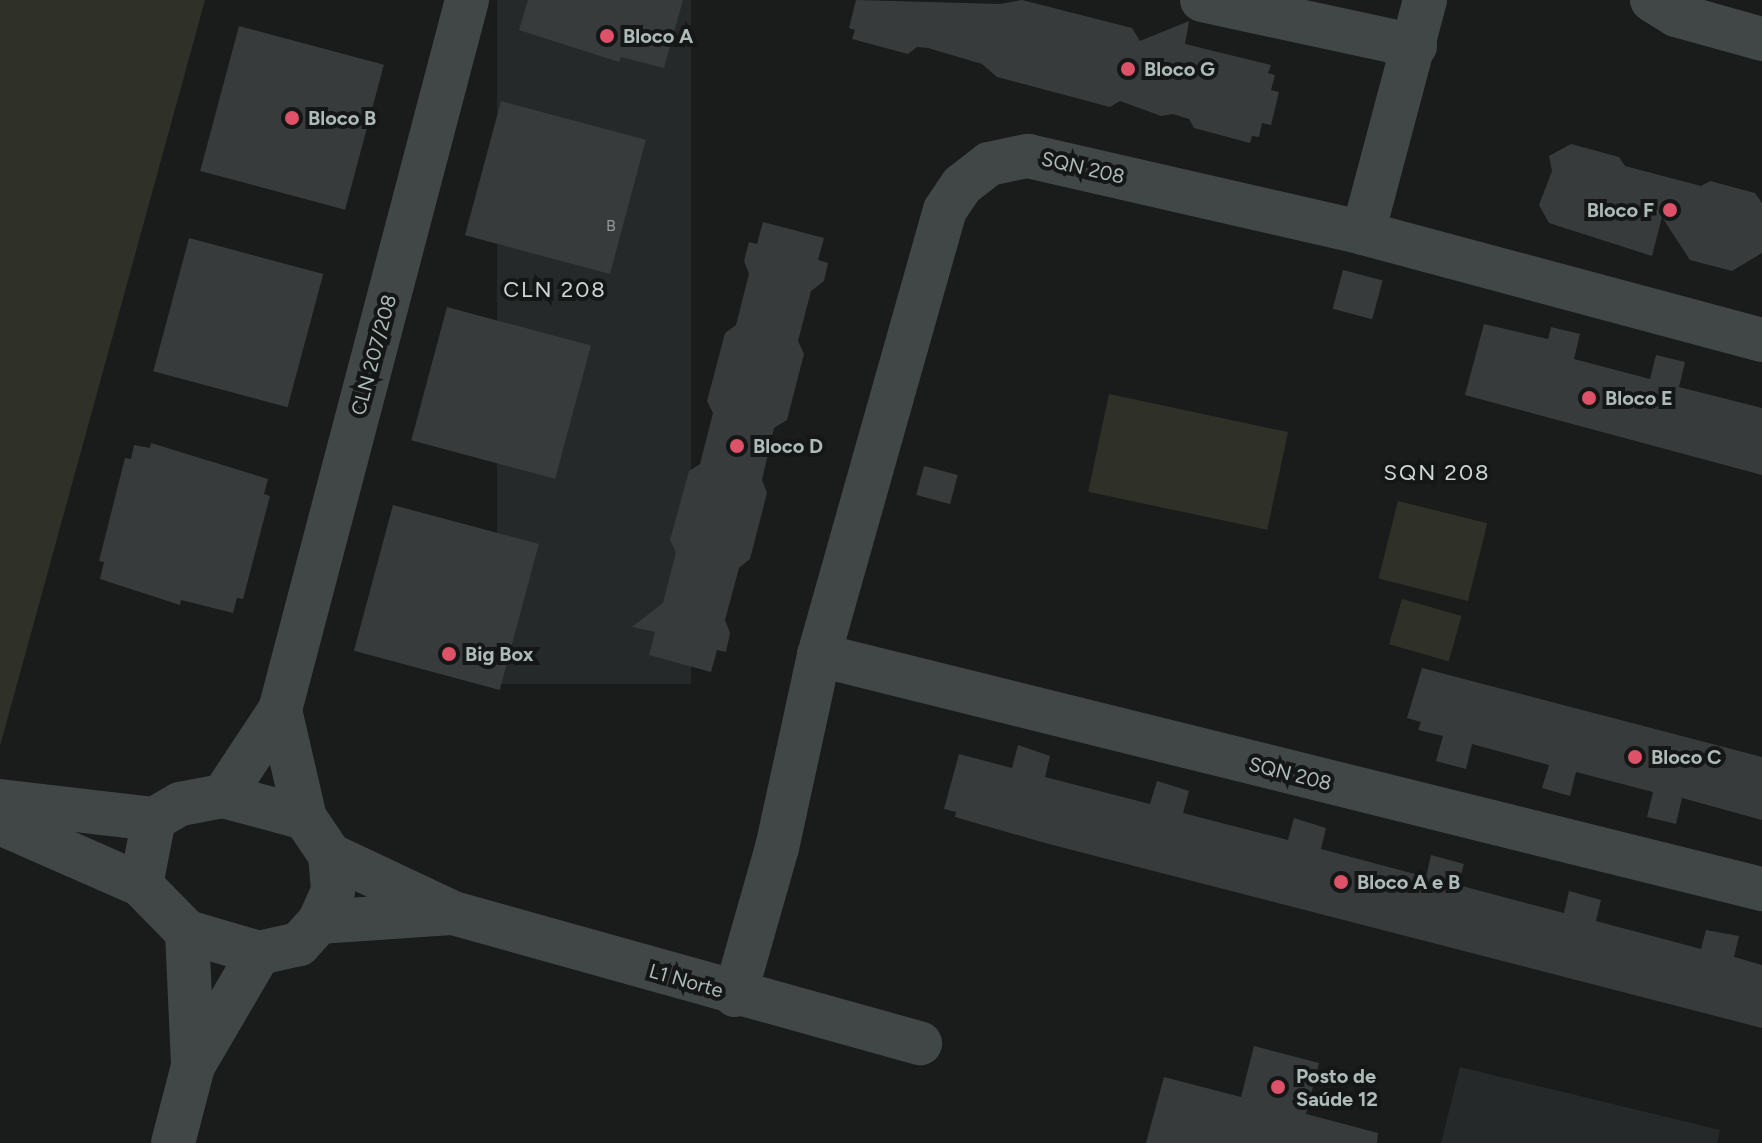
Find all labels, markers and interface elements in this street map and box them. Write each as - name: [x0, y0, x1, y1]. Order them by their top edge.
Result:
- place label: Bloco A: [623, 24, 693, 48]
- marker: Bloco A: [598, 27, 616, 45]
- place label: Bloco G: [1144, 57, 1215, 81]
- marker: Bloco G: [1119, 60, 1137, 78]
- place label: Bloco B: [308, 106, 376, 130]
- marker: Bloco B: [283, 109, 301, 127]
- street label: SQN 208: [1039, 147, 1127, 189]
- place label: Bloco F: [1587, 198, 1654, 222]
- marker: Bloco F: [1661, 201, 1679, 219]
- house number: B: [606, 216, 616, 236]
- district label: CLN 208: [503, 277, 607, 303]
- street label: CLN 207/208: [346, 292, 402, 418]
- place label: Bloco E: [1605, 386, 1673, 410]
- marker: Bloco E: [1580, 389, 1598, 407]
- place label: Bloco D: [753, 434, 823, 458]
- marker: Bloco D: [728, 437, 746, 455]
- district label: SQN 208: [1383, 460, 1491, 486]
- place label: Big Box: [465, 642, 533, 666]
- marker: Big Box: [440, 645, 458, 663]
- place label: Bloco C: [1651, 745, 1722, 769]
- marker: Bloco C: [1626, 748, 1644, 766]
- street label: SQN 208: [1246, 752, 1334, 796]
- place label: Bloco A e B: [1357, 870, 1460, 894]
- marker: Bloco A e B: [1332, 873, 1350, 891]
- street label: L1 Norte: [646, 959, 726, 1003]
- place label: Posto de Saúde 12: [1296, 1064, 1378, 1111]
- marker: Posto de Saúde 12: [1267, 1076, 1289, 1098]

